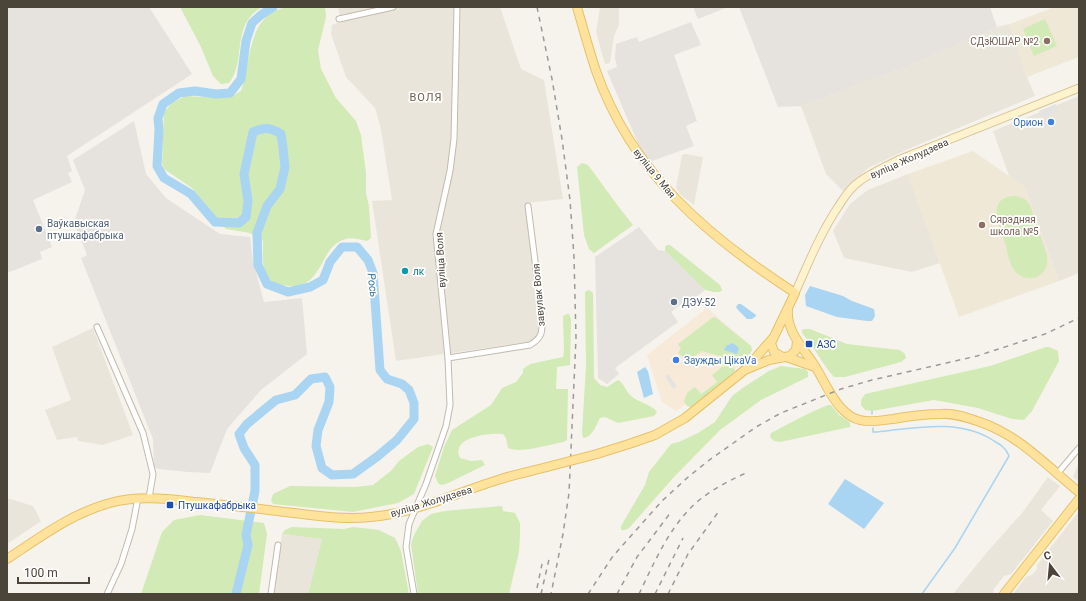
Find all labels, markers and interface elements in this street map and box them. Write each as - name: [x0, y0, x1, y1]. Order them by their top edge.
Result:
- place label: СДзЮШАР №2: [970, 36, 1039, 47]
- marker: СДзЮШАР №2: [1042, 36, 1052, 46]
- district label: ВОЛЯ: [409, 91, 443, 104]
- place label: Орион: [1013, 117, 1043, 128]
- marker: Орион: [1046, 117, 1056, 127]
- street label: вуліца Жолудзева: [868, 136, 950, 181]
- street label: вуліца 9 Мая: [631, 147, 678, 200]
- place label: Сярэдняя школа №5: [990, 214, 1039, 237]
- place label: Ваўкавыская птушкафабрыка: [47, 218, 124, 241]
- marker: Сярэдняя школа №5: [977, 220, 987, 230]
- marker: Ваўкавыская птушкафабрыка: [34, 224, 44, 234]
- street label: вуліца Воля: [434, 232, 447, 288]
- street label: завулак Воля: [530, 263, 547, 327]
- marker: лк: [400, 266, 410, 276]
- place label: лк: [413, 266, 425, 277]
- water label: Рось: [365, 272, 380, 298]
- marker: ДЭУ-52: [669, 297, 679, 307]
- place label: ДЭУ-52: [682, 297, 716, 308]
- marker: АЗС: [804, 339, 814, 349]
- place label: АЗС: [817, 339, 836, 350]
- marker: Заужды ЦікаVа: [671, 355, 681, 365]
- place label: Заужды ЦікаVа: [684, 355, 756, 366]
- street label: вуліца Жолудзева: [389, 484, 473, 519]
- marker: Птушкафабрыка: [165, 500, 175, 510]
- place label: Птушкафабрыка: [178, 500, 256, 511]
- north arrow: [1030, 545, 1070, 585]
- text: С: [1042, 549, 1053, 563]
- scale bar: [18, 559, 89, 585]
- text: 100 m: [24, 566, 58, 580]

